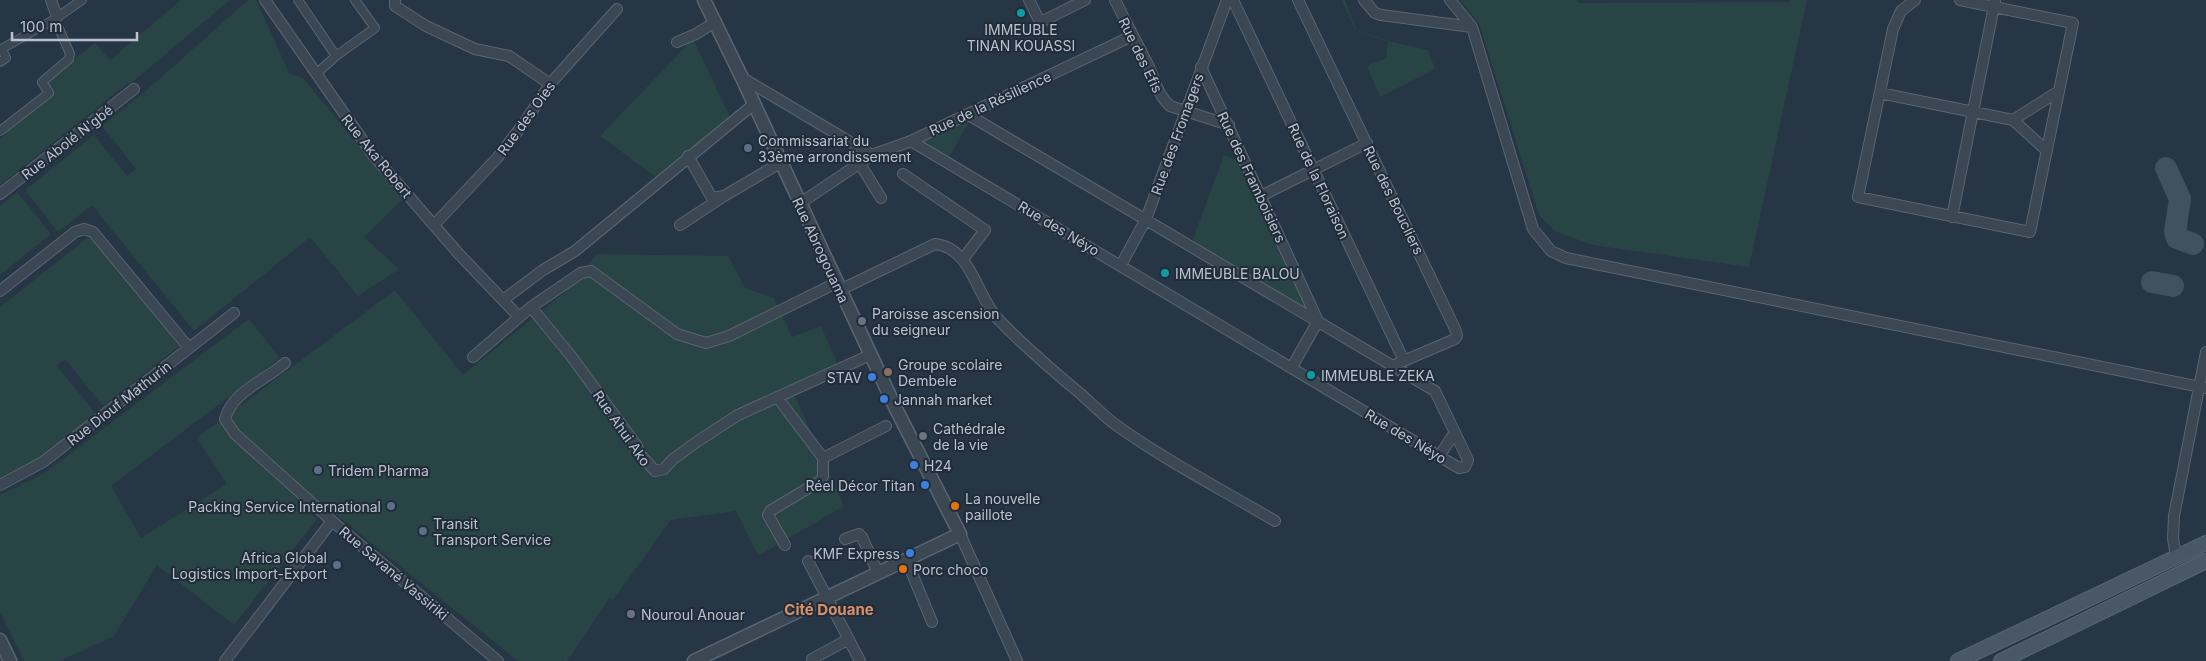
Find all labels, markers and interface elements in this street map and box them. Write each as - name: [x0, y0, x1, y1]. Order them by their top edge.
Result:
- marker: IMMEUBLE TINAN KOUASSI: [1015, 7, 1027, 19]
- scale bar: [12, 10, 138, 42]
- street label: Rue des Efis: [1115, 15, 1167, 95]
- text: 100 m: [20, 17, 62, 36]
- place label: IMMEUBLE TINAN KOUASSI: [967, 21, 1075, 54]
- street label: Rue de la Résilience: [926, 67, 1054, 139]
- street label: Rue des Fromagers: [1147, 71, 1207, 197]
- street label: Rue des Oies: [494, 78, 558, 158]
- street label: Rue Abolé N'gbé: [18, 101, 116, 183]
- street label: Rue des Framboisiers: [1214, 109, 1290, 245]
- street label: Rue Aka Robert: [338, 111, 416, 202]
- street label: Rue de la Floraison: [1285, 120, 1353, 242]
- place label: Commissariat du 33ème arrondissement: [758, 132, 911, 165]
- marker: Commissariat du 33ème arrondissement: [742, 142, 754, 154]
- street label: Rue des Boucliers: [1360, 143, 1428, 257]
- street label: Rue Abrogouama: [789, 195, 853, 305]
- street label: Rue des Néyo: [1015, 197, 1103, 259]
- place label: IMMEUBLE BALOU: [1175, 265, 1300, 282]
- marker: IMMEUBLE BALOU: [1159, 267, 1171, 279]
- place label: Paroisse ascension du seigneur: [872, 305, 1000, 338]
- marker: Paroisse ascension du seigneur: [856, 315, 868, 327]
- place label: Groupe scolaire Dembele: [898, 356, 1002, 389]
- street label: Rue Diouf Mathurin: [64, 357, 174, 449]
- marker: Groupe scolaire Dembele: [882, 366, 894, 378]
- place label: IMMEUBLE ZEKA: [1321, 367, 1435, 384]
- place label: STAV: [827, 369, 862, 386]
- marker: IMMEUBLE ZEKA: [1305, 369, 1317, 381]
- marker: STAV: [866, 371, 878, 383]
- street label: Rue Ahui Ako: [590, 387, 654, 469]
- place label: Jannah market: [894, 391, 993, 408]
- marker: Jannah market: [878, 393, 890, 405]
- street label: Rue des Néyo: [1362, 405, 1450, 467]
- place label: Cathédrale de la vie: [933, 420, 1005, 453]
- marker: Cathédrale de la vie: [917, 430, 929, 442]
- place label: H24: [924, 457, 952, 474]
- marker: H24: [908, 459, 920, 471]
- place label: Tridem Pharma: [328, 462, 429, 479]
- marker: Tridem Pharma: [312, 464, 324, 476]
- place label: Réel Décor Titan: [805, 477, 915, 494]
- marker: Réel Décor Titan: [919, 479, 931, 491]
- place label: La nouvelle paillote: [965, 490, 1040, 523]
- place label: Packing Service International: [188, 498, 381, 515]
- marker: Packing Service International: [385, 500, 397, 512]
- marker: La nouvelle paillote: [949, 500, 961, 512]
- place label: Transit Transport Service: [433, 515, 551, 548]
- street label: Rue Savané Vassiriki: [336, 522, 452, 624]
- marker: Transit Transport Service: [417, 525, 429, 537]
- place label: KMF Express: [813, 545, 900, 562]
- marker: KMF Express: [904, 547, 916, 559]
- place label: Africa Global Logistics Import-Export: [172, 549, 327, 582]
- marker: Africa Global Logistics Import-Export: [331, 559, 343, 571]
- place label: Porc choco: [913, 561, 988, 578]
- marker: Porc choco: [897, 563, 909, 575]
- district label: Cité Douane: [784, 600, 874, 619]
- place label: Nouroul Anouar: [641, 606, 745, 623]
- marker: Nouroul Anouar: [625, 608, 637, 620]

